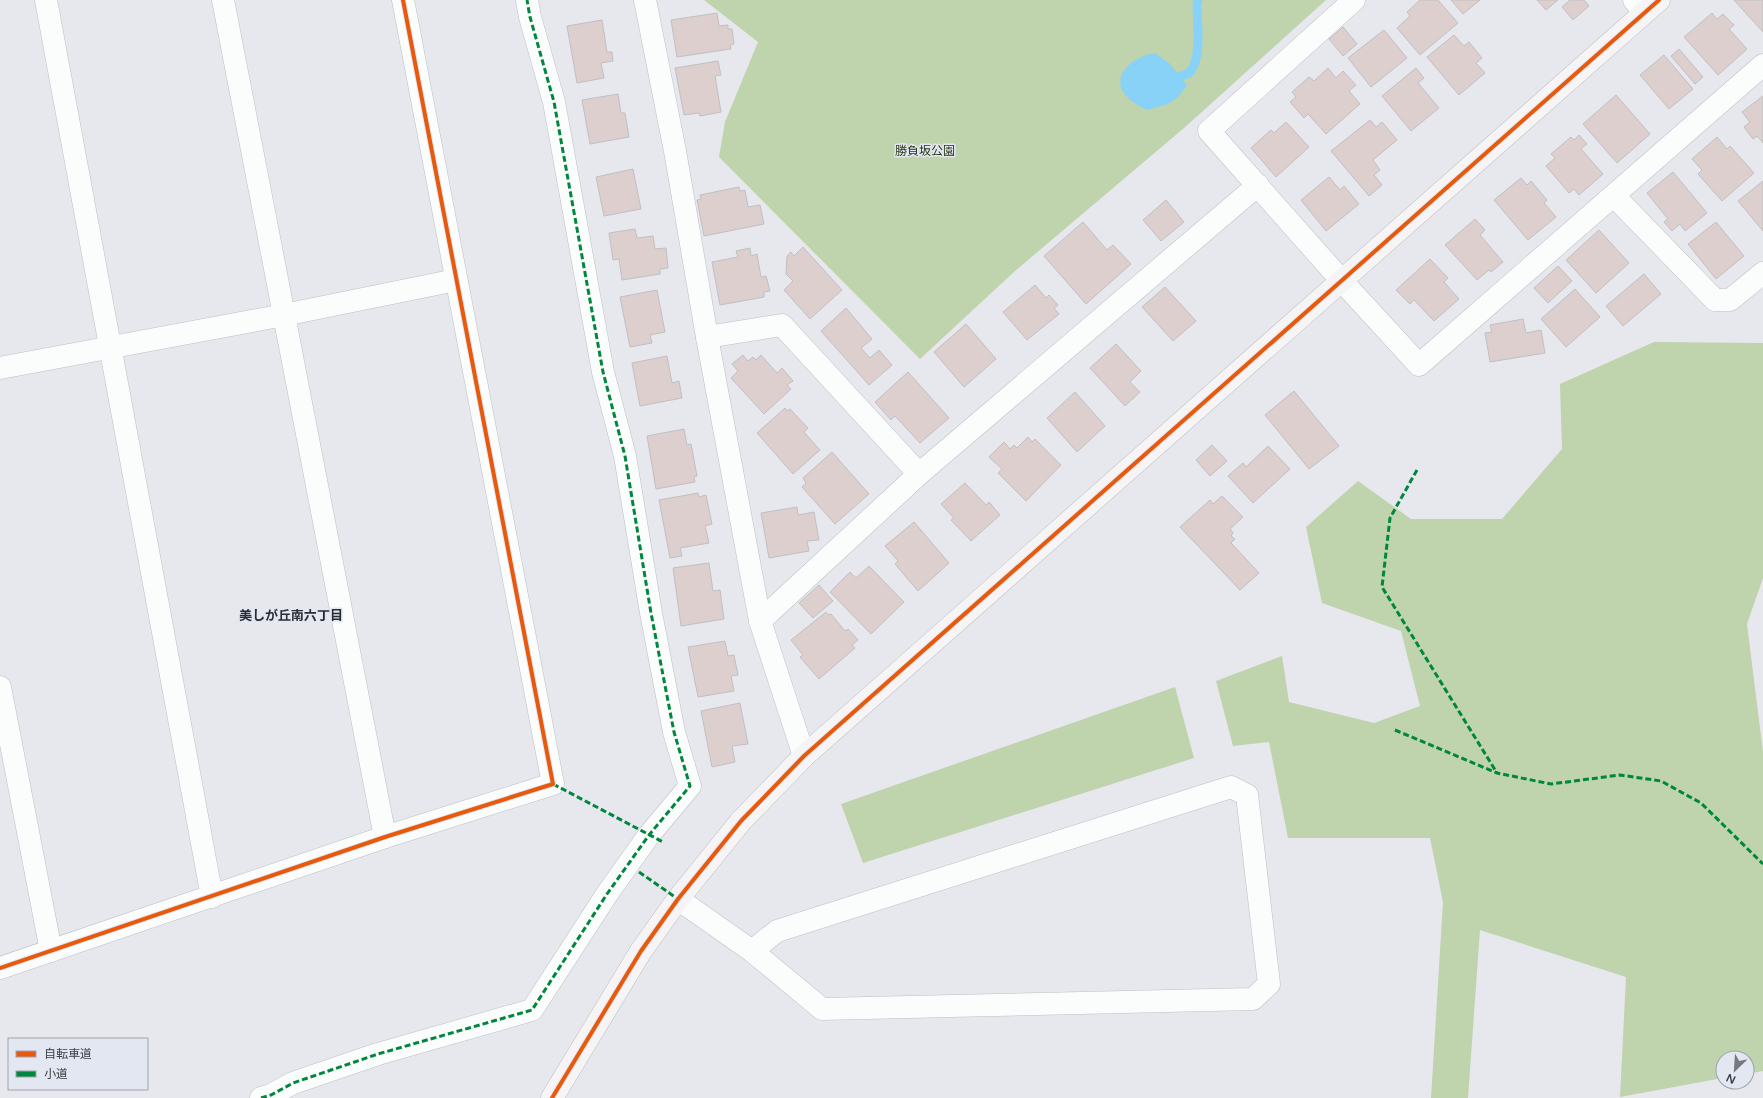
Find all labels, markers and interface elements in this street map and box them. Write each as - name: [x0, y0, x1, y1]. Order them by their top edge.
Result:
- park label: 勝負坂公園: [895, 144, 955, 158]
- district label: 美しが丘南六丁目: [239, 608, 343, 624]
- legend: [8, 1038, 148, 1090]
- text: 自転車道: [44, 1047, 92, 1061]
- north arrow: [1715, 1050, 1755, 1090]
- text: 小道: [44, 1067, 68, 1081]
- text: N: [1724, 1071, 1738, 1086]

